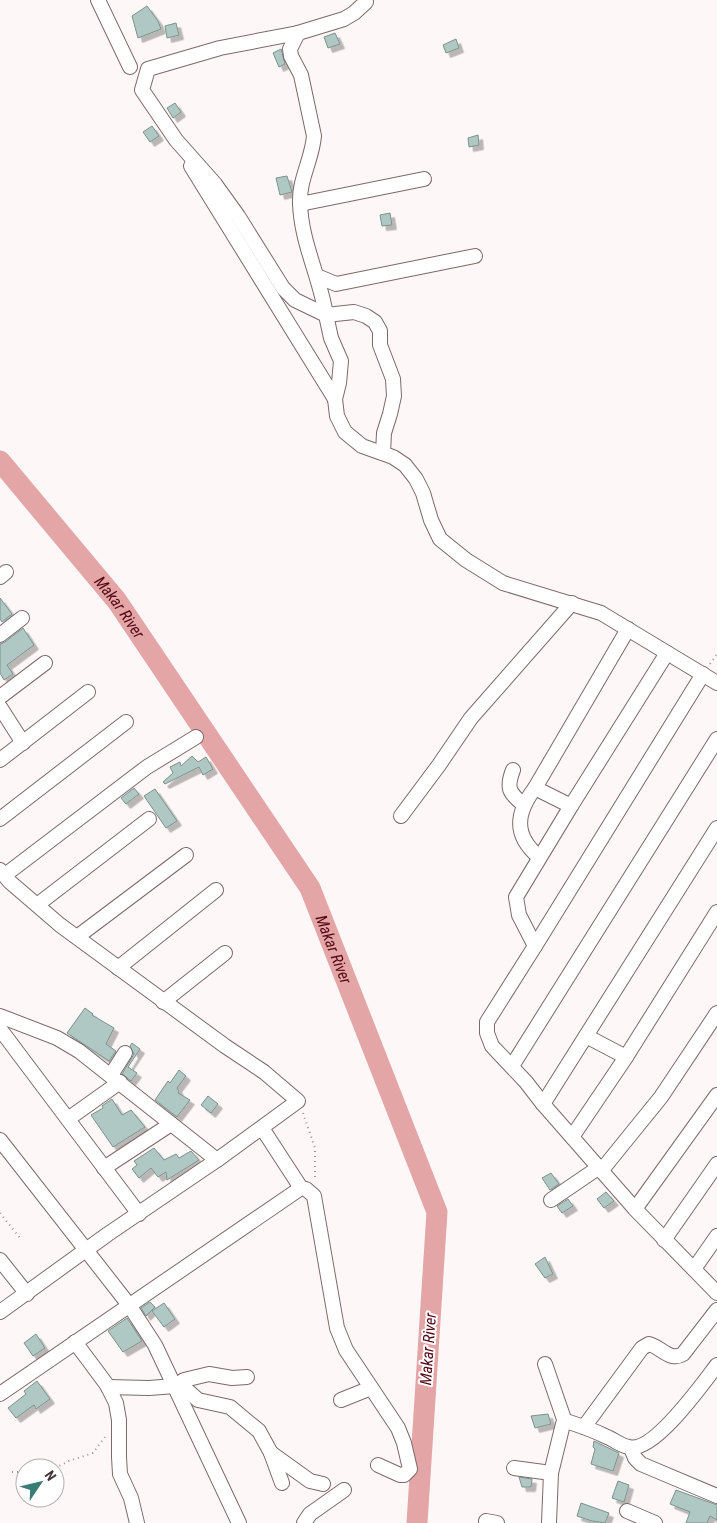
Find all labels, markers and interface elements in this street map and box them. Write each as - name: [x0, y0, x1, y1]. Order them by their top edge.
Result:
- water label: Makar River: [91, 572, 149, 643]
- water label: Makar River: [312, 912, 356, 987]
- water label: Makar River: [416, 1311, 440, 1386]
- north arrow: [15, 1458, 65, 1508]
- text: N: [42, 1467, 60, 1484]

